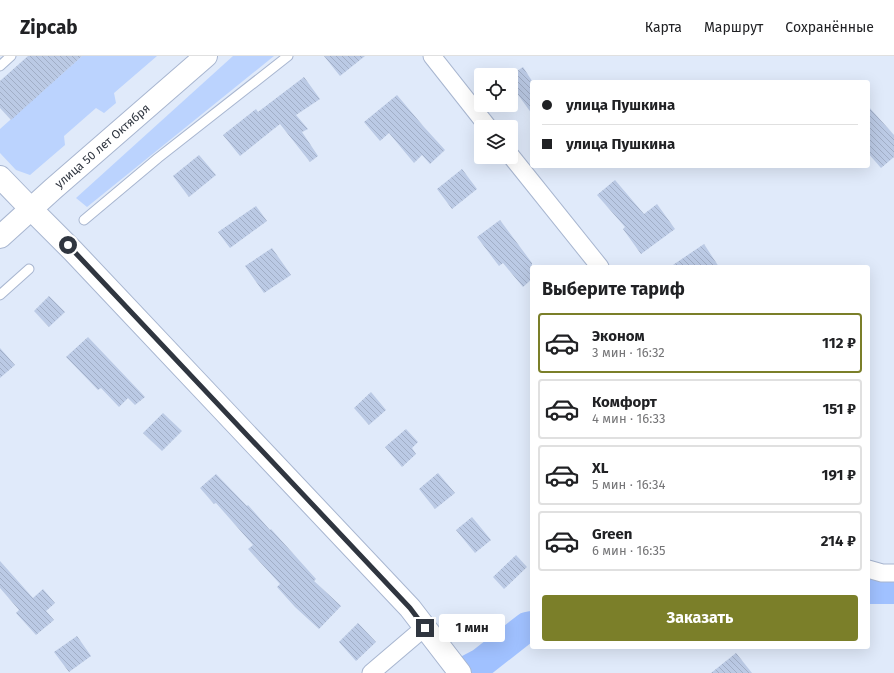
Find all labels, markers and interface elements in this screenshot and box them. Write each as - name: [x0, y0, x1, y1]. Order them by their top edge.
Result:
- text: Zipcab: [20, 16, 78, 39]
- text: Карта: [645, 19, 682, 36]
- text: Маршрут: [704, 19, 763, 36]
- text: Сохранённые: [785, 19, 874, 36]
- map controls: [474, 68, 518, 164]
- button: locate: [474, 68, 518, 112]
- text: улица Пушкина: [566, 96, 675, 114]
- street label: улица 50 лет Октября: [52, 101, 153, 191]
- button: layers: [474, 120, 518, 164]
- text: улица Пушкина: [566, 135, 675, 153]
- route start: [59, 236, 77, 254]
- text: Выберите тариф: [542, 278, 685, 300]
- icon: car: [544, 325, 580, 361]
- text: Эконом: [592, 327, 645, 345]
- text: 112 ₽: [822, 334, 856, 352]
- text: 3 мин · 16:32: [592, 345, 665, 360]
- icon: car: [544, 391, 580, 427]
- text: Комфорт: [592, 393, 657, 411]
- text: 151 ₽: [822, 400, 856, 418]
- text: 4 мин · 16:33: [592, 411, 665, 426]
- icon: car: [544, 457, 580, 493]
- text: XL: [592, 459, 608, 477]
- text: 191 ₽: [821, 466, 856, 484]
- text: 5 мин · 16:34: [592, 477, 665, 492]
- icon: car: [544, 523, 580, 559]
- text: Green: [592, 525, 632, 543]
- text: 214 ₽: [821, 532, 856, 550]
- text: 6 мин · 16:35: [592, 543, 665, 558]
- button: Заказать: [542, 595, 858, 641]
- callout: 1 мин: [439, 614, 505, 642]
- route end: [416, 619, 434, 637]
- text: 1 мин: [455, 620, 489, 635]

